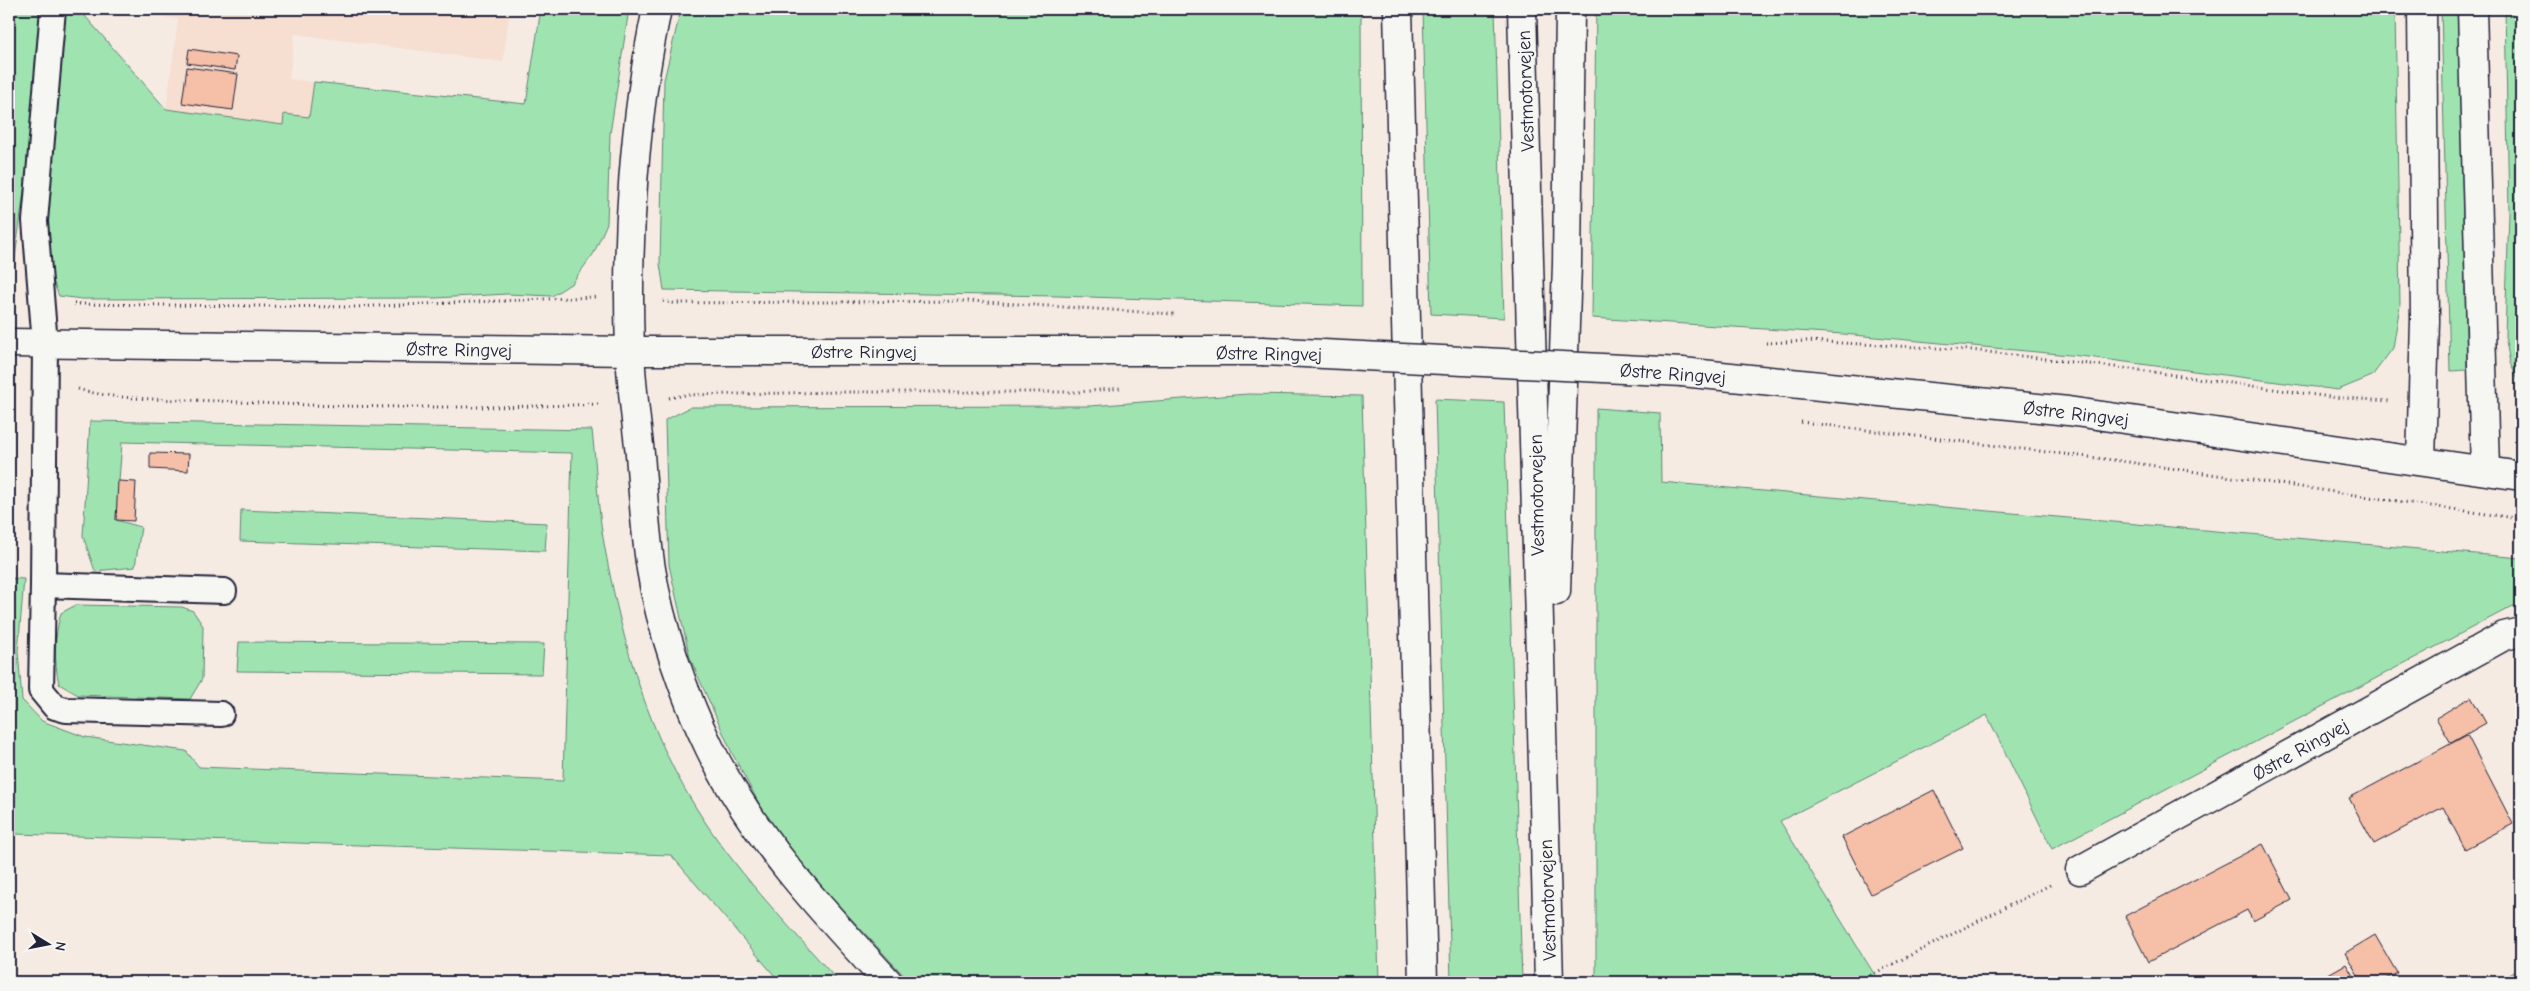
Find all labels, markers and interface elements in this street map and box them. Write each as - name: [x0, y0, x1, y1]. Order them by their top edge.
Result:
- street label: Vestmotorvejen: [1513, 30, 1539, 152]
- street label: Østre Ringvej: [406, 338, 512, 362]
- street label: Østre Ringvej: [811, 341, 917, 363]
- street label: Østre Ringvej: [1216, 342, 1322, 366]
- street label: Østre Ringvej: [1619, 359, 1727, 389]
- street label: Østre Ringvej: [2022, 397, 2130, 431]
- street label: Vestmotorvejen: [1525, 434, 1549, 556]
- street label: Østre Ringvej: [2249, 715, 2352, 785]
- street label: Vestmotorvejen: [1535, 839, 1561, 961]
- north arrow: [22, 918, 72, 968]
- text: N: [51, 940, 69, 952]

